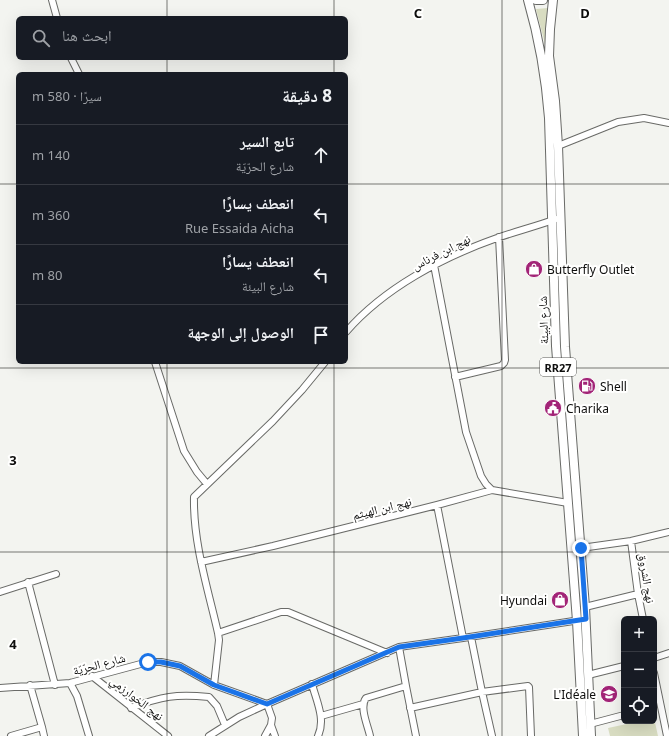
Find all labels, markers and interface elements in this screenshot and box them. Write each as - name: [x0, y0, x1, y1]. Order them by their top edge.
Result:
- text: C: [414, 4, 422, 22]
- text: D: [580, 4, 590, 22]
- search box: [16, 16, 348, 60]
- text: ابحث هنا: [62, 25, 112, 45]
- icon: search: [30, 27, 52, 49]
- text: 8 دقيقة: [282, 84, 332, 107]
- text: سيرًا · 580 m: [32, 87, 102, 105]
- text: تابع السير: [240, 131, 294, 151]
- icon: ahead: [310, 144, 332, 166]
- text: 140 m: [32, 146, 70, 164]
- text: شارع الحرّيّة: [236, 157, 294, 175]
- text: انعطف يسارًا: [222, 193, 294, 213]
- icon: left: [310, 204, 332, 226]
- text: 360 m: [32, 206, 70, 224]
- text: Rue Essaida Aicha: [185, 219, 294, 237]
- street label: نهج ابن فرناس: [409, 230, 473, 274]
- text: انعطف يسارًا: [222, 251, 294, 271]
- shop icon: Butterfly Outlet: [524, 259, 544, 279]
- place label: Butterfly Outlet: [547, 261, 635, 278]
- icon: left: [310, 264, 332, 286]
- text: 80 m: [32, 266, 62, 284]
- text: شارع البيئة: [242, 277, 294, 295]
- street label: شارع البيئة: [534, 296, 552, 344]
- text: الوصول إلى الوجهة: [188, 322, 294, 342]
- icon: arrive: [310, 324, 332, 346]
- road number: RR27: [540, 358, 576, 376]
- fuel station icon: Shell: [577, 376, 597, 396]
- place label: Shell: [600, 378, 627, 395]
- public building icon: Charika: [543, 398, 563, 418]
- place label: Charika: [566, 400, 609, 417]
- text: 3: [9, 451, 17, 469]
- street label: نهج ابن الهيثم: [351, 492, 413, 524]
- route end: [572, 539, 590, 557]
- street label: نهج الشروق: [635, 552, 659, 604]
- shop icon: Hyundai: [550, 590, 570, 610]
- place label: Hyundai: [500, 592, 547, 609]
- map controls: [621, 616, 657, 724]
- button: +: [621, 616, 657, 652]
- text: 4: [9, 635, 17, 653]
- street label: شارع الحرّيّة: [71, 649, 127, 679]
- button: −: [621, 652, 657, 688]
- route start: [139, 653, 157, 671]
- street label: نهج الخوارزمي: [105, 672, 167, 726]
- school or university icon: L'Idéale: [599, 684, 619, 704]
- place label: L'Idéale: [553, 686, 596, 703]
- button: locate: [621, 688, 657, 724]

